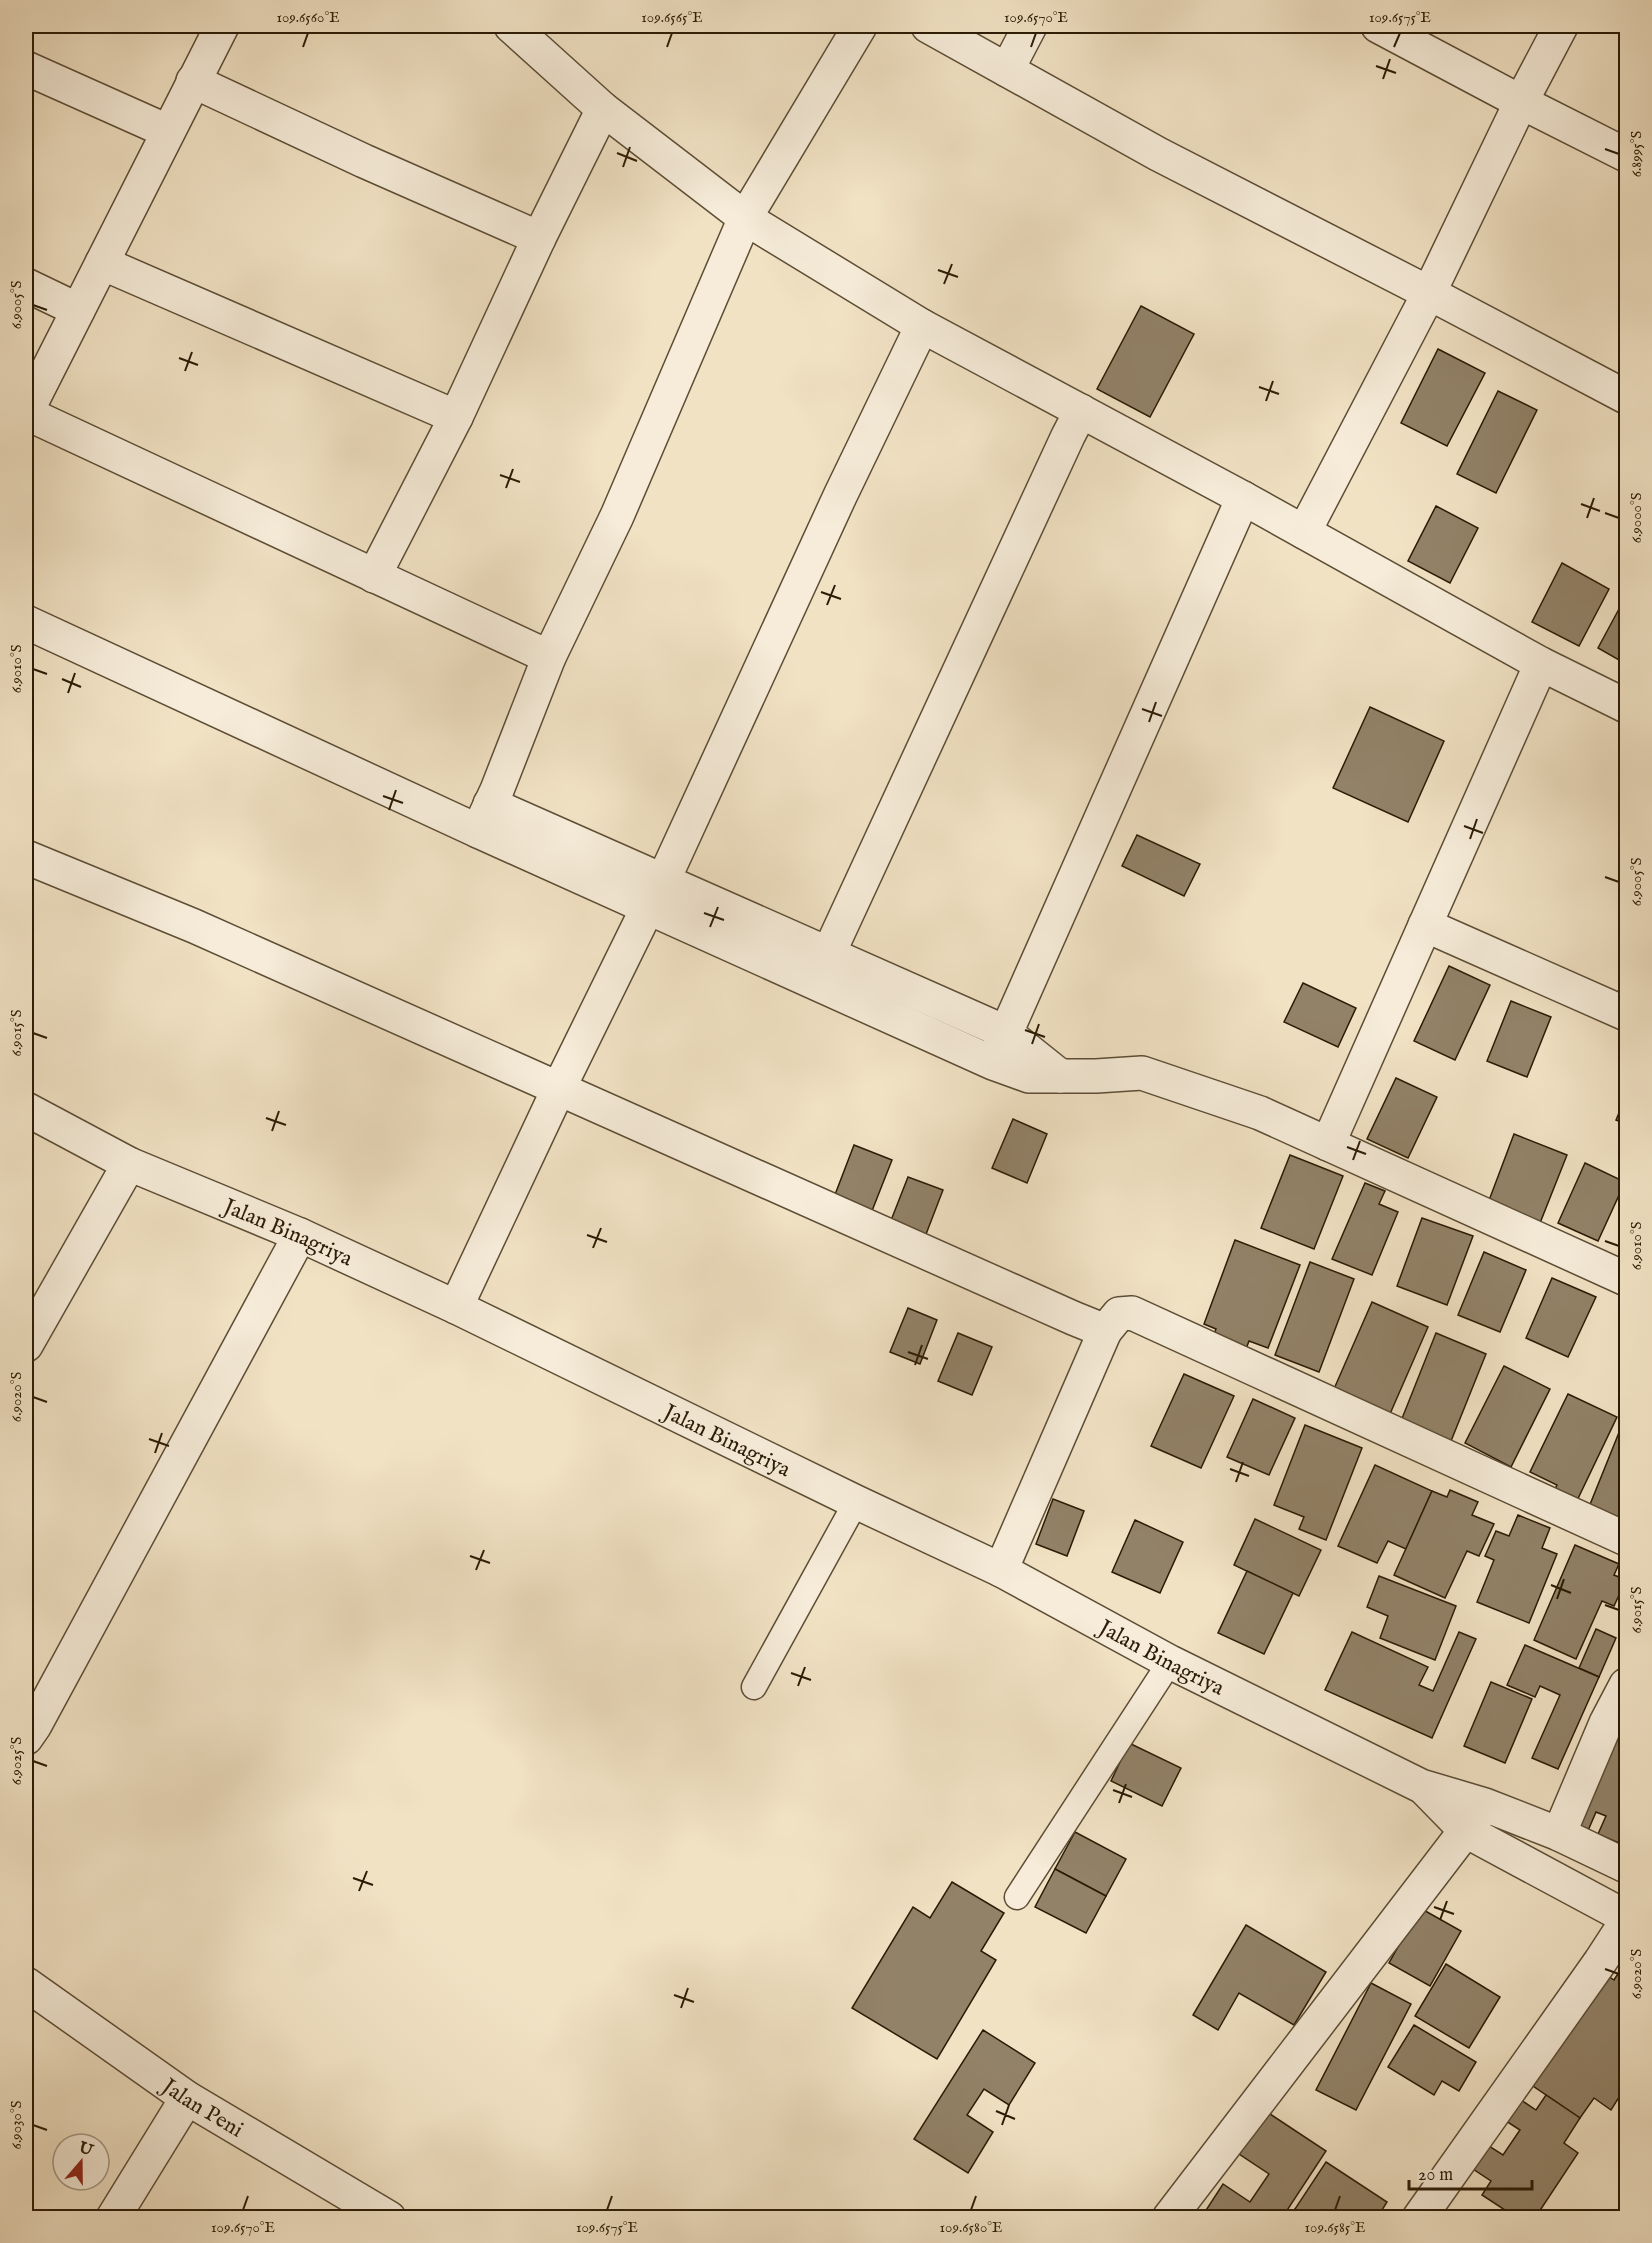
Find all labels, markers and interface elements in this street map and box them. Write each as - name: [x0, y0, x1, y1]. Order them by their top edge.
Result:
- text: 109.6560°E: [276, 8, 340, 27]
- text: 109.6565°E: [641, 8, 703, 27]
- text: 109.6570°E: [1004, 8, 1068, 27]
- text: 109.6575°E: [1369, 8, 1431, 27]
- text: 6.8995°S: [1627, 131, 1646, 177]
- text: 6.9005°S: [7, 281, 26, 329]
- text: 6.9000°S: [1627, 493, 1646, 543]
- text: 6.9010°S: [7, 645, 26, 693]
- text: 6.9005°S: [1627, 858, 1646, 906]
- text: 6.9015°S: [7, 1010, 26, 1056]
- street label: Jalan Binagriya: [216, 1192, 357, 1274]
- text: 6.9010°S: [1627, 1222, 1646, 1270]
- text: 6.9020°S: [7, 1372, 26, 1422]
- street label: Jalan Binagriya: [656, 1397, 795, 1484]
- text: 6.9015°S: [1627, 1587, 1646, 1633]
- street label: Jalan Binagriya: [1091, 1613, 1229, 1703]
- text: 6.9025°S: [7, 1737, 26, 1785]
- text: 6.9020°S: [1627, 1949, 1646, 1999]
- street label: Jalan Peni: [154, 2071, 248, 2144]
- text: 6.9030°S: [7, 2101, 26, 2149]
- north arrow: [51, 2132, 111, 2192]
- text: U: [75, 2138, 96, 2162]
- scale bar: [1409, 2153, 1532, 2191]
- text: 20 m: [1418, 2164, 1453, 2187]
- text: 109.6570°E: [211, 2218, 275, 2237]
- text: 109.6575°E: [576, 2218, 638, 2237]
- text: 109.6580°E: [940, 2218, 1002, 2237]
- text: 109.6585°E: [1305, 2218, 1365, 2237]

